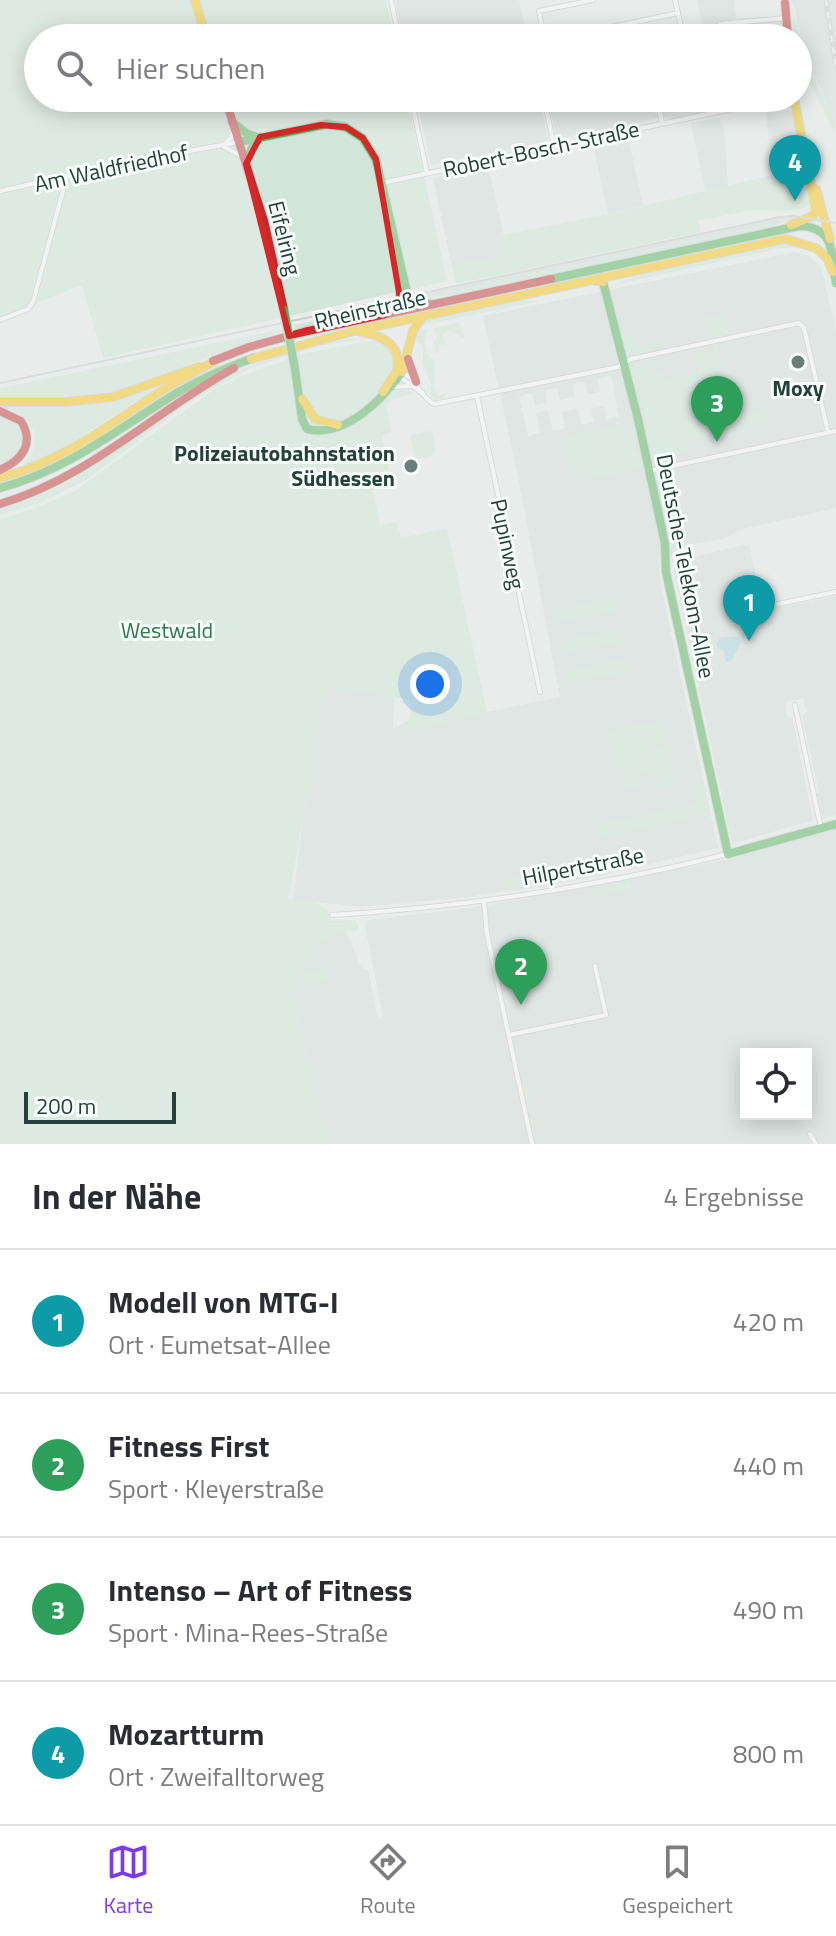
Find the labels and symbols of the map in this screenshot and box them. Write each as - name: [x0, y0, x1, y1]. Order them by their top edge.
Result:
- street label: Robert-Bosch-Straße: [440, 112, 642, 186]
- street label: Am Waldfriedhof: [31, 135, 192, 201]
- pin: 4: [769, 135, 821, 201]
- street label: Eifelring: [259, 197, 311, 279]
- street label: Rheinstraße: [311, 280, 429, 338]
- marker: Moxy: [789, 353, 807, 371]
- place label: Moxy: [772, 371, 824, 405]
- pin: 3: [691, 376, 743, 442]
- place label: Polizeiautobahnstation Südhessen: [174, 436, 395, 495]
- street label: Deutsche-Telekom-Allee: [648, 451, 724, 681]
- marker: Polizeiautobahnstation Südhessen: [402, 457, 420, 475]
- street label: Pupinweg: [482, 496, 534, 592]
- pin: 1: [723, 575, 775, 641]
- park label: Westwald: [121, 613, 213, 647]
- your location: [410, 664, 450, 704]
- street label: Hilpertstraße: [519, 838, 647, 894]
- pin: 2: [495, 939, 547, 1005]
- scale bar: [24, 1088, 176, 1124]

